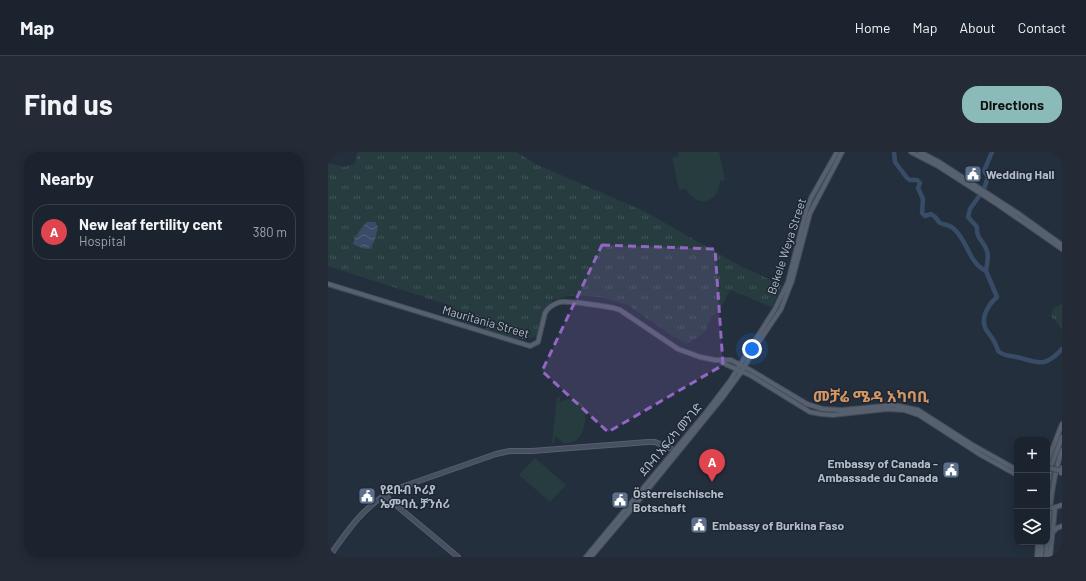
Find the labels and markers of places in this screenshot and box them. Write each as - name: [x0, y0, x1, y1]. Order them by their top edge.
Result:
- public building icon: Wedding Hall: [963, 164, 983, 184]
- place label: Wedding Hall: [986, 167, 1054, 181]
- pin: A: [699, 449, 725, 482]
- place label: Embassy of Canada - Ambassade du Canada: [817, 456, 938, 484]
- public building icon: Embassy of Canada - Ambassade du Canada: [941, 460, 961, 480]
- place label: የደቡብ ኮሪያ ኤምባሲ ቻንሰሪ: [380, 482, 450, 510]
- public building icon: የደቡብ ኮሪያ ኤምባሲ ቻንሰሪ: [357, 486, 377, 506]
- place label: Österreischische Botschaft: [633, 486, 724, 514]
- public building icon: Österreischische Botschaft: [610, 490, 630, 510]
- public building icon: Embassy of Burkina Faso: [689, 515, 709, 535]
- place label: Embassy of Burkina Faso: [712, 518, 844, 532]

